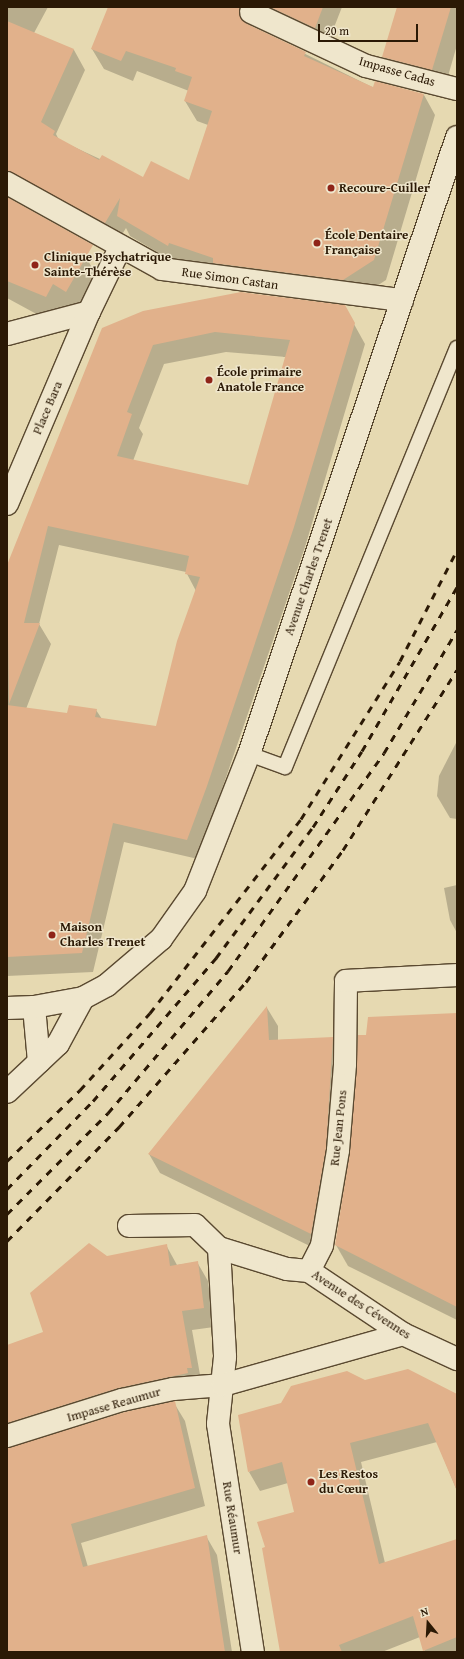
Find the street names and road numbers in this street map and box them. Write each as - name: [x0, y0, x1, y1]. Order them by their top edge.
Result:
- street label: Impasse Cadas: [357, 54, 437, 90]
- street label: Rue Simon Castan: [181, 265, 279, 293]
- street label: Place Bara: [30, 379, 66, 437]
- street label: Avenue Charles Trenet: [282, 516, 336, 638]
- street label: Rue Jean Pons: [327, 1089, 351, 1167]
- street label: Avenue des Cévennes: [308, 1267, 414, 1343]
- street label: Impasse Reaumur: [65, 1384, 163, 1426]
- street label: Rue Réaumur: [219, 1481, 245, 1555]

